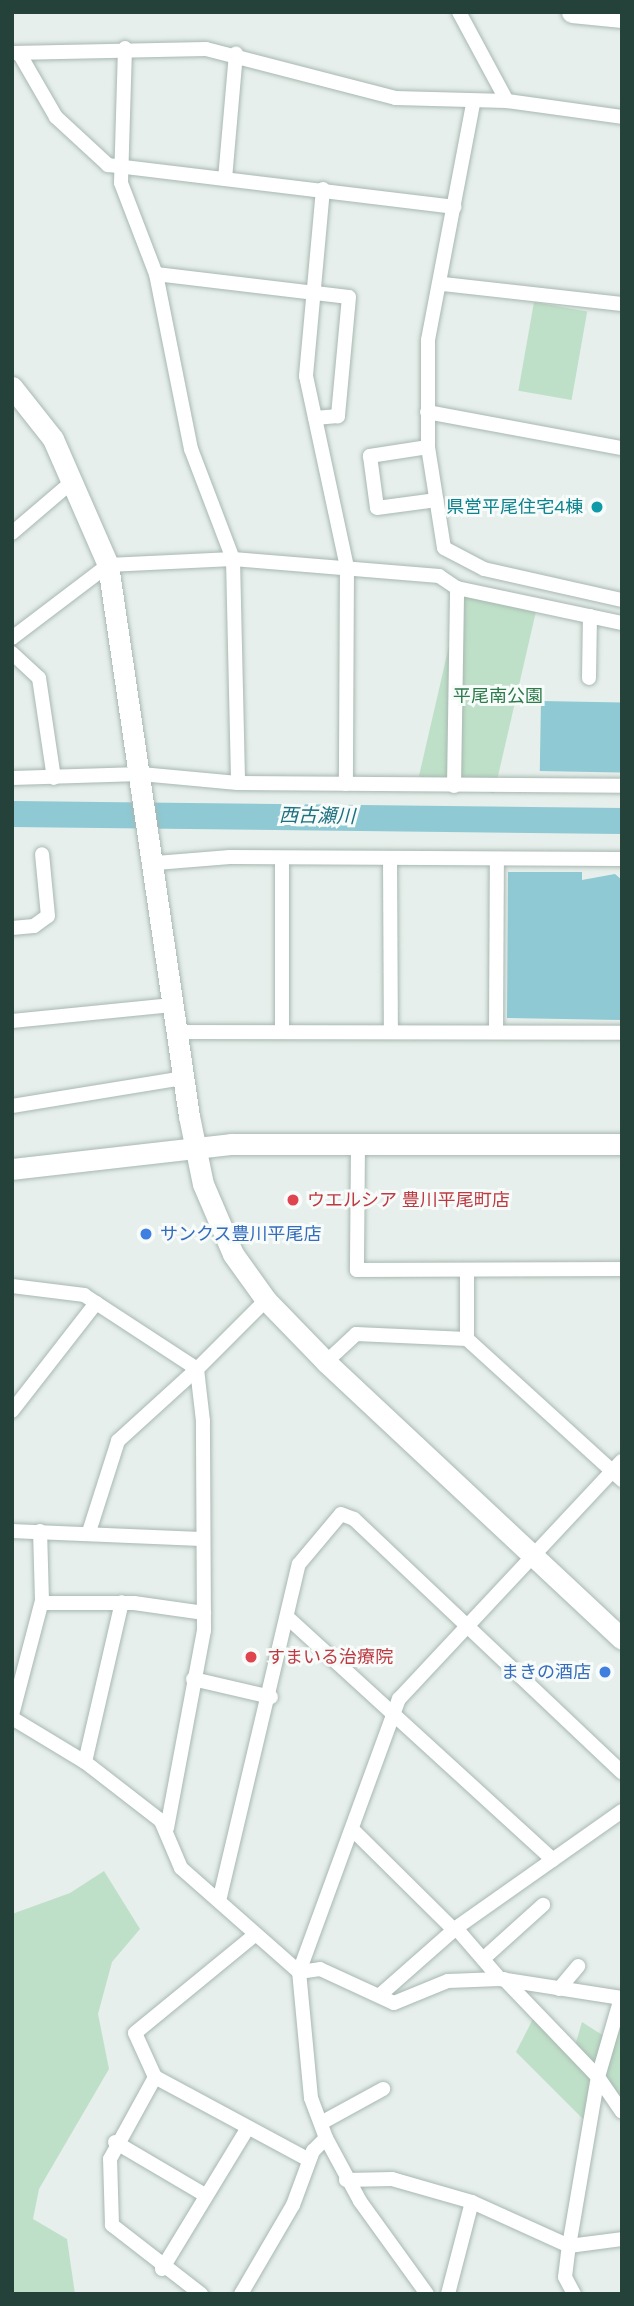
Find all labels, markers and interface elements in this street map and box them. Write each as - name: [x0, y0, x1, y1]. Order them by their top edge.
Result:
- place label: 県営平尾住宅4棟: [446, 496, 583, 518]
- marker: 県営平尾住宅4棟: [589, 499, 605, 515]
- park label: 平尾南公園: [453, 685, 543, 707]
- water label: 西古瀬川: [279, 804, 355, 828]
- place label: ウエルシア 豊川平尾町店: [307, 1189, 510, 1211]
- marker: ウエルシア 豊川平尾町店: [285, 1192, 301, 1208]
- place label: サンクス豊川平尾店: [160, 1223, 322, 1245]
- marker: サンクス豊川平尾店: [138, 1226, 154, 1242]
- place label: すまいる治療院: [267, 1646, 393, 1668]
- marker: すまいる治療院: [241, 1647, 261, 1667]
- place label: まきの酒店: [501, 1661, 591, 1683]
- marker: まきの酒店: [597, 1664, 613, 1680]

